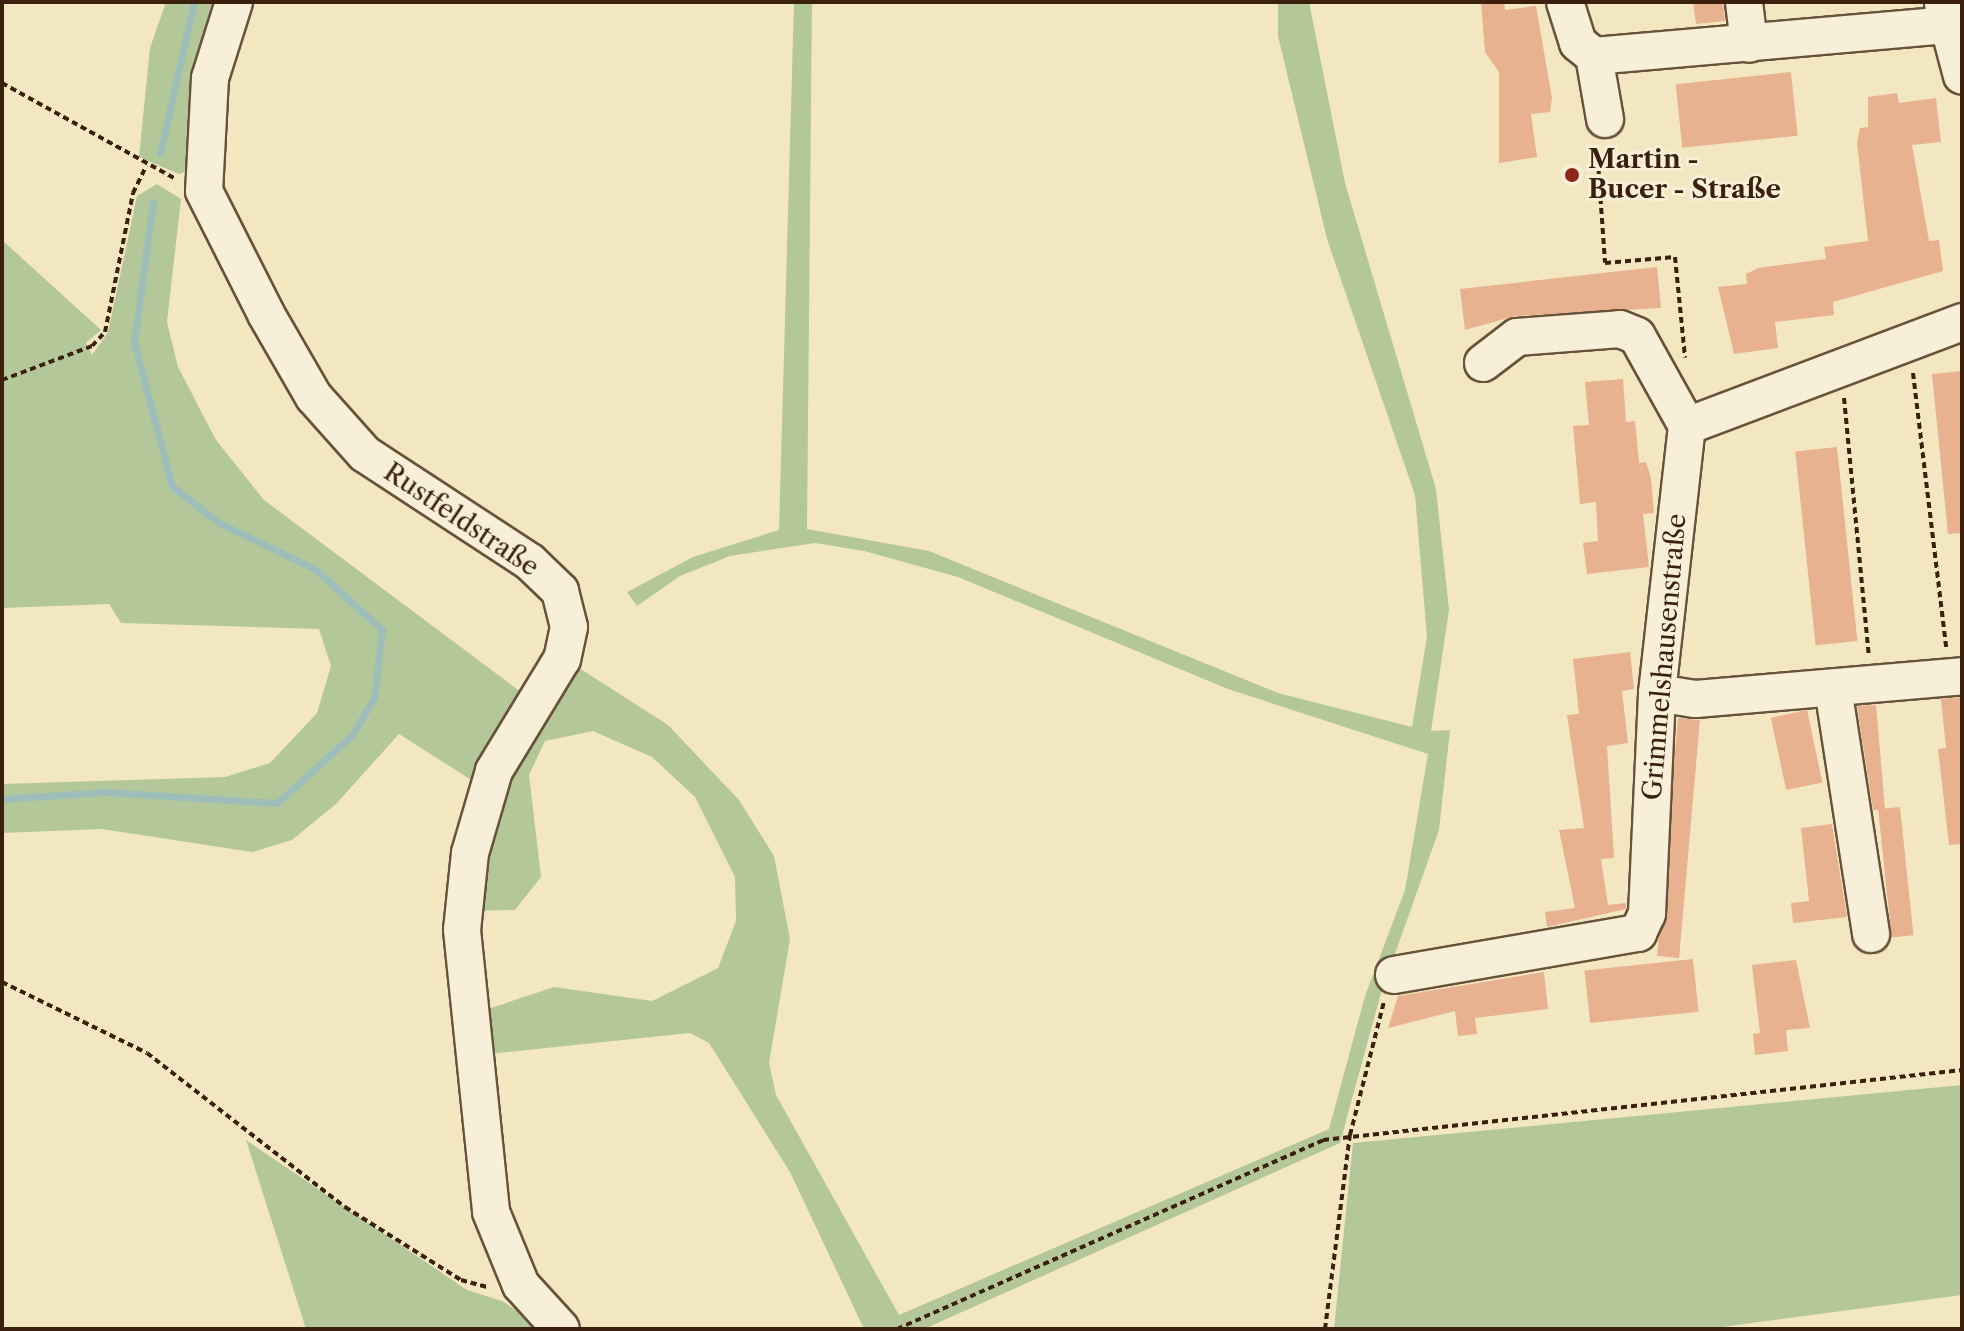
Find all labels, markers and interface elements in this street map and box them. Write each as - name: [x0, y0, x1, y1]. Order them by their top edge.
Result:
- place label: Martin - Bucer - Straße: [1588, 144, 1781, 206]
- marker: Martin - Bucer - Straße: [1563, 166, 1581, 184]
- street label: Rustfeldstraße: [378, 457, 544, 583]
- street label: Grimmelshausenstraße: [1637, 512, 1693, 802]

